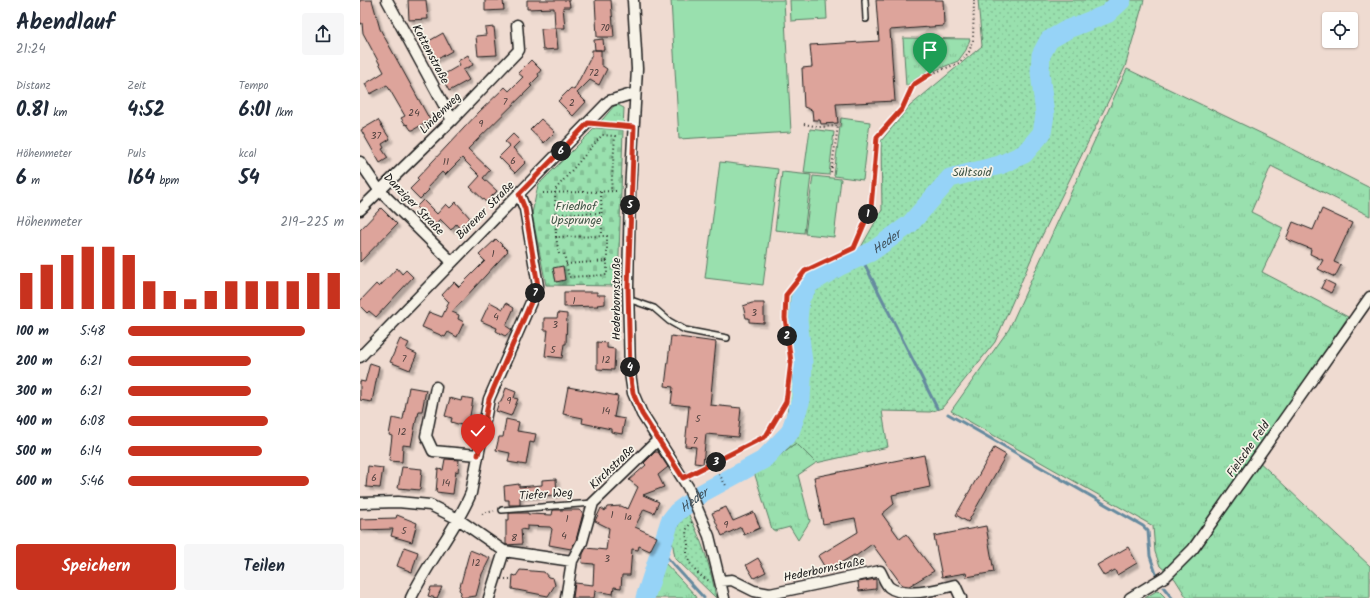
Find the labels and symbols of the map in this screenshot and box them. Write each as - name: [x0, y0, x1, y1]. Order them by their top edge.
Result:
- house number: 70: [600, 20, 610, 36]
- street label: Kottenstraße: [407, 21, 455, 88]
- pin: [913, 33, 947, 74]
- house number: 72: [589, 65, 599, 81]
- street label: Lindenweg: [415, 88, 466, 139]
- house number: 7: [503, 94, 508, 110]
- house number: 2: [569, 95, 575, 111]
- house number: 24: [408, 105, 420, 121]
- house number: 9: [479, 116, 484, 132]
- house number: 37: [371, 128, 382, 144]
- pin: 6: [551, 141, 571, 161]
- house number: 6: [510, 153, 516, 169]
- house number: 11: [443, 154, 449, 170]
- park label: Sültsoid: [952, 163, 993, 182]
- street label: Danziger Straße: [379, 169, 449, 240]
- street label: Bürener Straße: [452, 176, 519, 244]
- pin: 5: [620, 195, 640, 215]
- park label: Friedhof Upsprunge: [550, 197, 602, 230]
- pin: 1: [858, 204, 878, 224]
- water label: Heder: [868, 223, 908, 260]
- house number: 1: [491, 246, 495, 262]
- street label: Hederbornstraße: [607, 257, 626, 340]
- pin: 7: [525, 283, 545, 303]
- house number: 1: [572, 293, 576, 309]
- house number: 3: [751, 305, 757, 321]
- house number: 4: [493, 309, 499, 325]
- house number: 3: [552, 317, 558, 333]
- pin: 2: [777, 326, 797, 346]
- house number: 5: [550, 342, 556, 358]
- house number: 7: [402, 351, 407, 367]
- house number: 12: [602, 352, 611, 368]
- pin: 4: [620, 357, 640, 377]
- house number: 9: [507, 393, 512, 409]
- house number: 14: [602, 403, 611, 419]
- house number: 5: [695, 411, 701, 427]
- pin: [461, 414, 495, 455]
- street label: Fielsche Feld: [1222, 416, 1275, 481]
- house number: 12: [398, 424, 407, 440]
- house number: 7: [693, 433, 698, 449]
- street label: Kirchstraße: [585, 440, 640, 494]
- pin: 3: [706, 452, 726, 472]
- house number: 6: [371, 470, 377, 486]
- house number: 14: [442, 475, 451, 491]
- water label: Heder: [676, 481, 714, 519]
- street label: Tiefer Weg: [519, 483, 574, 506]
- house number: 1: [610, 507, 614, 523]
- house number: 1a: [624, 509, 632, 525]
- house number: 1: [565, 511, 569, 527]
- house number: 9: [724, 517, 729, 533]
- house number: 5: [401, 523, 407, 539]
- house number: 4: [561, 528, 567, 544]
- house number: 8: [511, 530, 518, 546]
- house number: 3: [604, 551, 610, 567]
- street label: Hederbornstraße: [782, 551, 867, 587]
- house number: 12: [472, 555, 481, 571]

